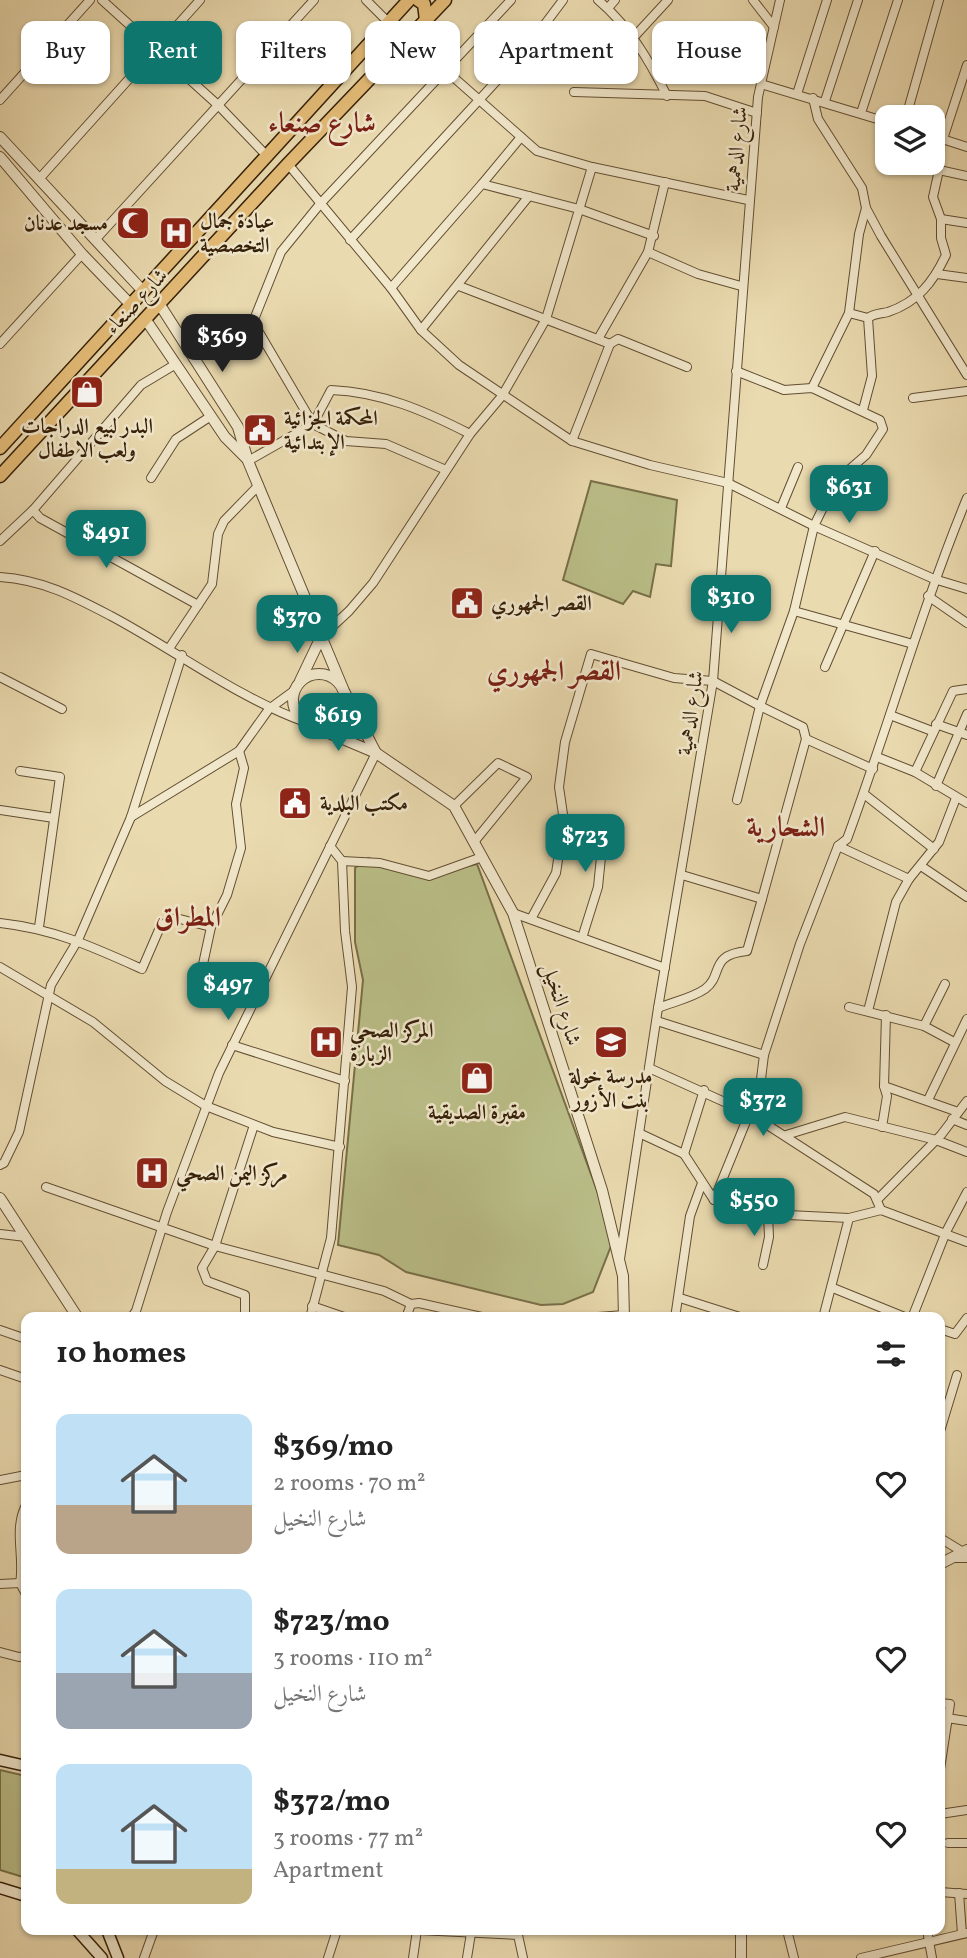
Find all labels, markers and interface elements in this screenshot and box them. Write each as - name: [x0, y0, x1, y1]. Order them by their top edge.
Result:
- chip: Buy: [21, 21, 110, 84]
- chip: Rent: [124, 21, 222, 84]
- chip: Filters: [236, 21, 351, 84]
- chip: New: [365, 21, 460, 84]
- chip: Apartment: [474, 21, 638, 84]
- chip: House: [652, 21, 766, 84]
- district label: شارع صنعاء: [268, 105, 376, 146]
- street label: شارع الدهمية: [719, 105, 758, 193]
- map controls: [875, 105, 945, 175]
- button: layers: [875, 105, 945, 175]
- mosque icon: مسجد عدنان: [114, 204, 152, 242]
- place label: عيادة جمال التخصصية: [200, 208, 274, 261]
- place label: مسجد عدنان: [24, 210, 108, 239]
- hospital icon: عيادة جمال التخصصية: [157, 214, 195, 252]
- street label: شارع صنعاء: [99, 263, 177, 343]
- pin: $369: [181, 314, 263, 374]
- text: $369: [197, 321, 247, 353]
- shop icon: البدر لبيع الدراجات ولعب الاطفال: [68, 373, 106, 411]
- place label: المحكمة الجزائية الإبتدائية: [284, 405, 378, 458]
- public building icon: المحكمة الجزائية الإبتدائية: [241, 411, 279, 449]
- place label: البدر لبيع الدراجات ولعب الاطفال: [21, 413, 153, 466]
- pin: $631: [808, 466, 890, 525]
- text: $631: [826, 472, 872, 504]
- pin: $491: [65, 510, 147, 570]
- text: $491: [82, 517, 130, 549]
- pin: $310: [690, 576, 772, 635]
- text: $310: [707, 582, 755, 614]
- public building icon: القصر الجمهوري: [448, 584, 486, 622]
- place label: القصر الجمهوري: [491, 590, 592, 620]
- pin: $370: [256, 596, 338, 655]
- text: $370: [273, 602, 321, 634]
- district label: القصر الجمهوري: [487, 653, 621, 693]
- street label: شارع الدهمية: [671, 669, 714, 758]
- pin: $619: [297, 694, 379, 753]
- text: $619: [314, 700, 362, 732]
- public building icon: مكتب البلدية: [276, 784, 314, 822]
- place label: مكتب البلدية: [320, 790, 408, 819]
- district label: الشحارية: [747, 809, 825, 848]
- pin: $723: [544, 814, 626, 874]
- text: $723: [562, 821, 608, 853]
- district label: المطراق: [155, 899, 221, 938]
- street label: شارع النخيل: [532, 959, 588, 1050]
- pin: $497: [187, 962, 269, 1022]
- text: $497: [203, 969, 253, 1001]
- place label: المركز الصحي الزبارة: [350, 1017, 433, 1070]
- hospital icon: المركز الصحي الزبارة: [307, 1023, 345, 1061]
- school or university icon: مدرسة خولة بنت الأزور: [592, 1023, 630, 1061]
- shop icon: مقبرة الصديقية: [458, 1059, 496, 1097]
- place label: مدرسة خولة بنت الأزور: [568, 1063, 652, 1116]
- pin: $372: [722, 1078, 804, 1138]
- text: $372: [739, 1085, 787, 1117]
- place label: مقبرة الصديقية: [428, 1099, 526, 1128]
- hospital icon: مركز اليمن الصحي: [133, 1154, 171, 1192]
- place label: مركز اليمن الصحي: [176, 1160, 288, 1192]
- pin: $550: [713, 1178, 795, 1238]
- text: $550: [730, 1185, 778, 1217]
- text: 10 homes: [56, 1333, 186, 1375]
- icon: filters: [872, 1335, 910, 1373]
- text: $369/mo: [273, 1426, 393, 1468]
- icon: home: [112, 1442, 196, 1526]
- icon: heart: [872, 1465, 910, 1503]
- text: 2 rooms · 70 m²: [273, 1468, 426, 1500]
- text: شارع النخيل: [273, 1504, 367, 1536]
- text: $723/mo: [273, 1601, 390, 1643]
- icon: home: [112, 1617, 196, 1701]
- icon: heart: [872, 1640, 910, 1678]
- text: 3 rooms · 110 m²: [273, 1643, 433, 1675]
- text: شارع النخيل: [273, 1679, 367, 1711]
- text: $372/mo: [273, 1781, 390, 1823]
- icon: home: [112, 1792, 196, 1876]
- icon: heart: [872, 1815, 910, 1853]
- text: 3 rooms · 77 m²: [273, 1823, 423, 1855]
- text: Apartment: [273, 1855, 384, 1887]

